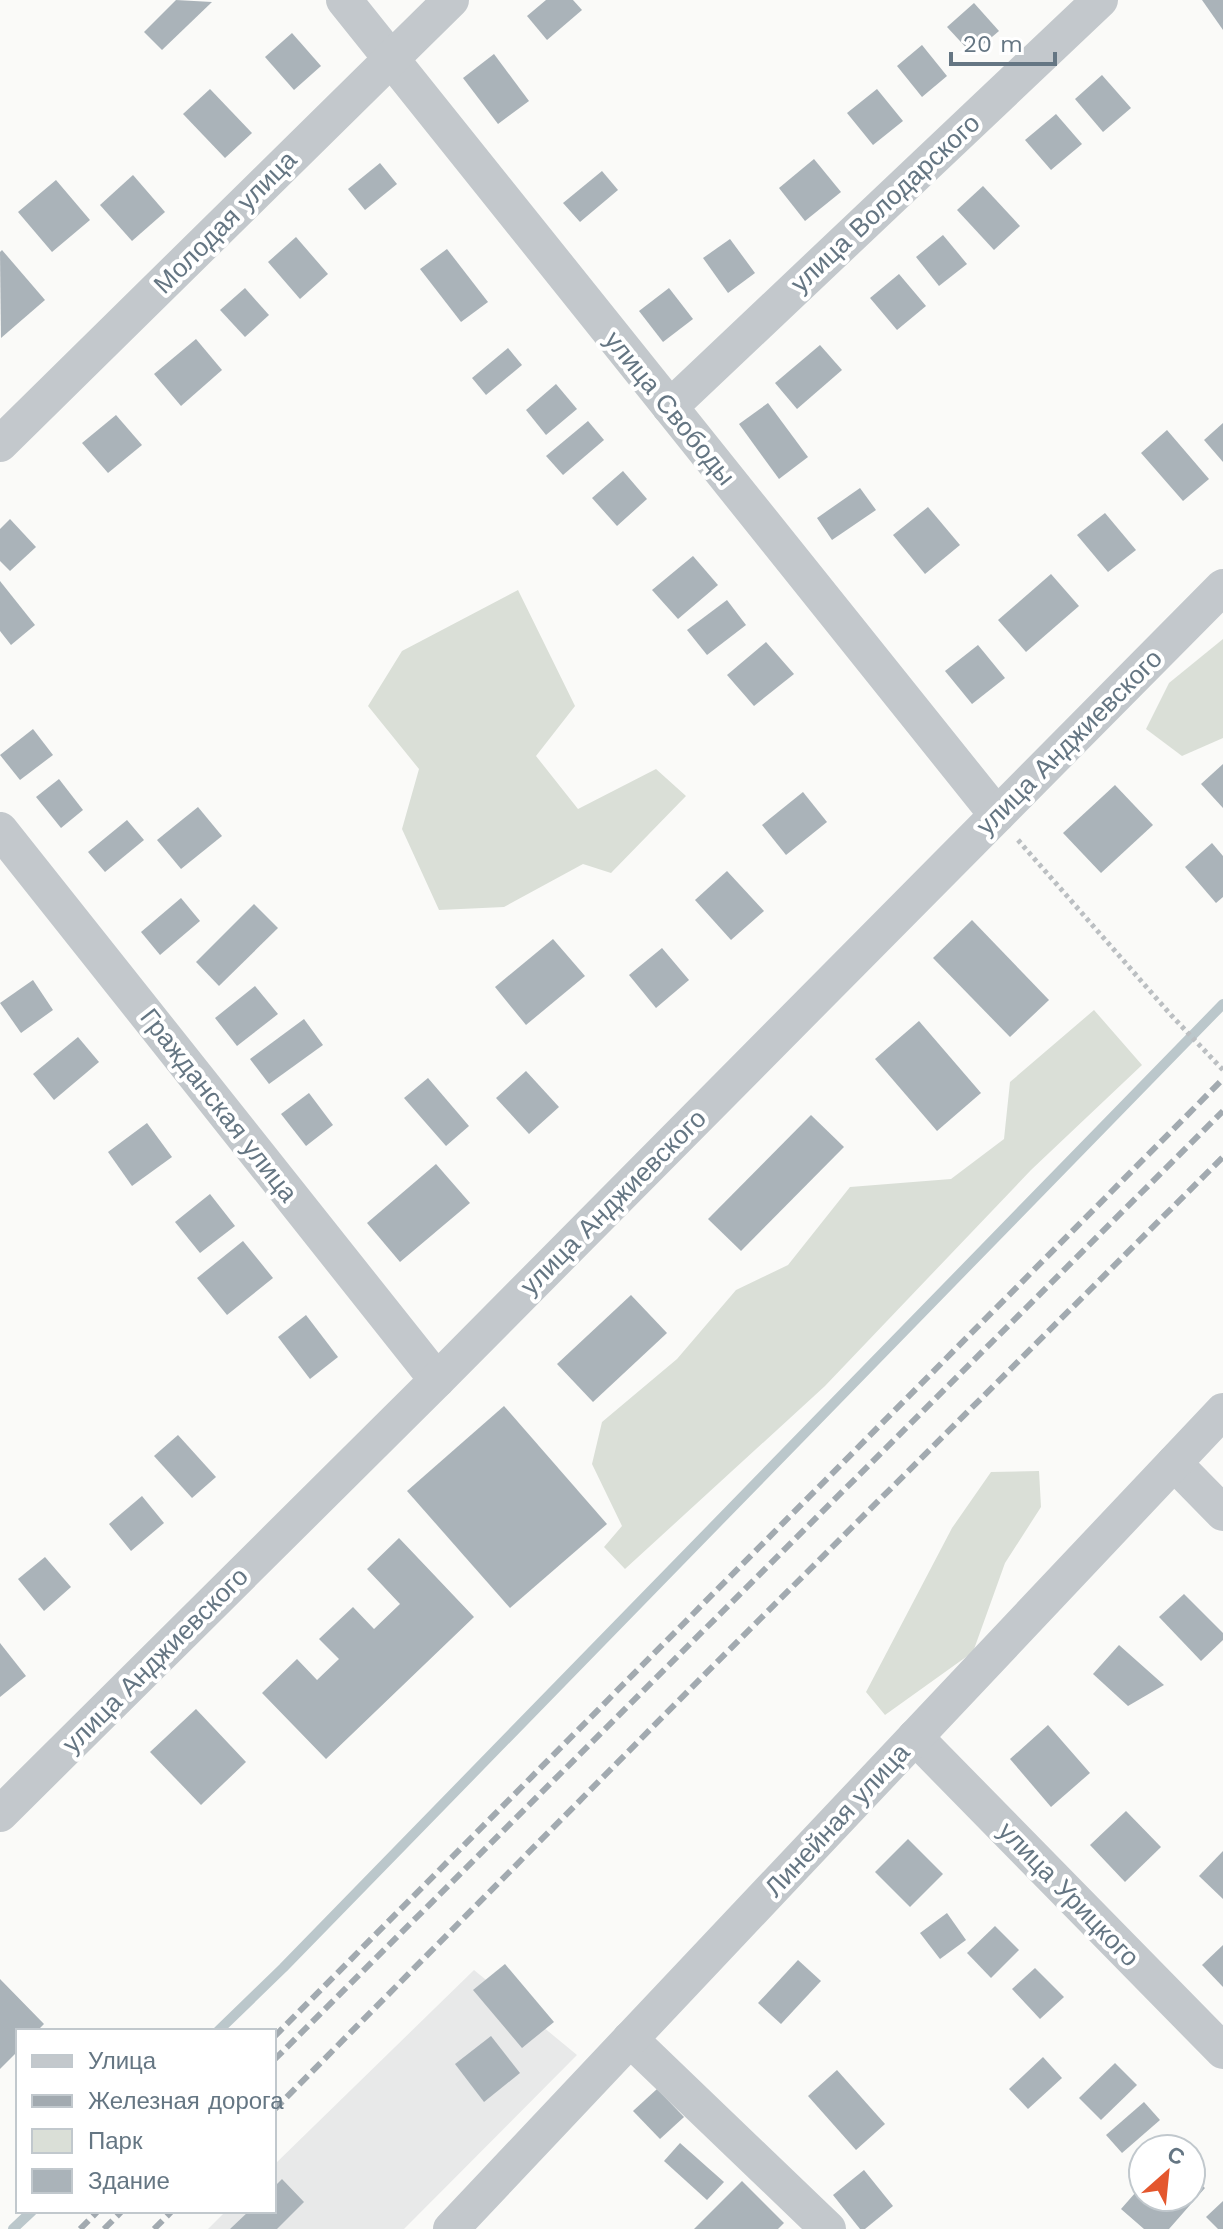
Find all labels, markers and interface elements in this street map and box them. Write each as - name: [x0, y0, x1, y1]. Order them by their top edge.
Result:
- scale bar: [951, 16, 1055, 66]
- text: 20 m: [963, 30, 1023, 58]
- street label: улица Володарского: [784, 108, 986, 298]
- street label: Молодая улица: [147, 144, 303, 300]
- street label: улица Свободы: [599, 325, 741, 491]
- street label: улица Анджиевского: [970, 643, 1168, 841]
- street label: Гражданская улица: [134, 1002, 304, 1208]
- street label: улица Анджиевского: [514, 1103, 712, 1301]
- street label: улица Анджиевского: [56, 1561, 254, 1759]
- street label: Линейная улица: [758, 1737, 916, 1903]
- street label: улица Урицкого: [993, 1816, 1145, 1972]
- legend: [16, 2029, 276, 2213]
- text: Улица: [88, 2047, 157, 2075]
- text: Железная дорога: [88, 2087, 284, 2115]
- text: Парк: [88, 2127, 143, 2155]
- north arrow: [1127, 2133, 1207, 2213]
- text: С: [1163, 2141, 1189, 2170]
- text: Здание: [88, 2167, 170, 2195]

